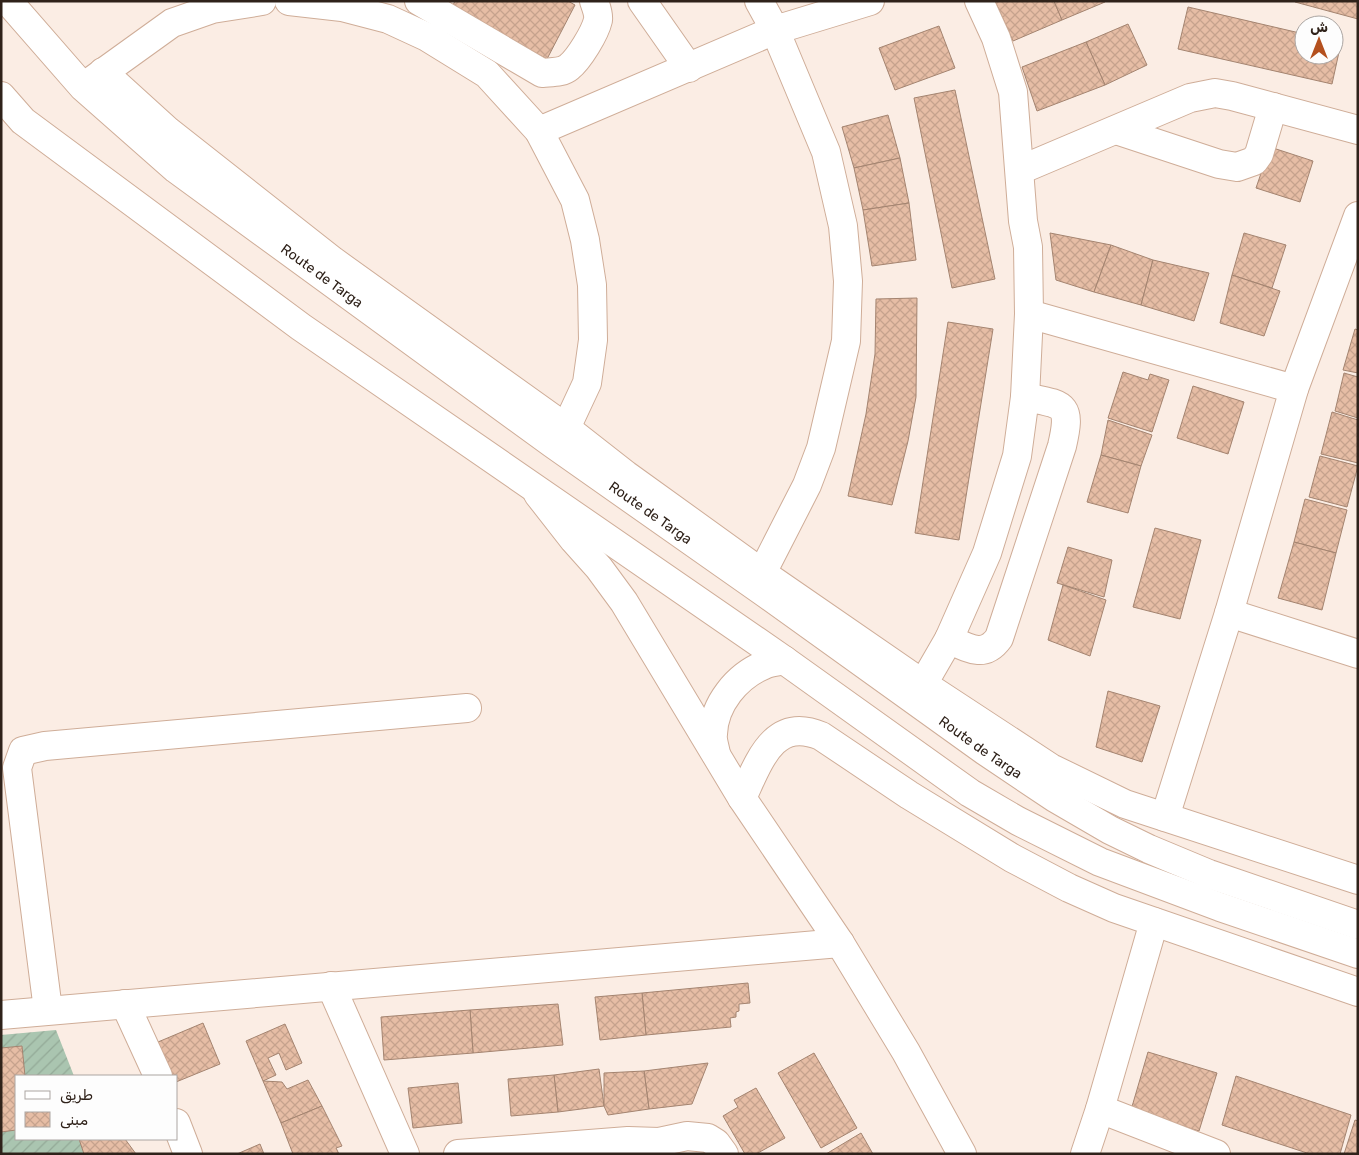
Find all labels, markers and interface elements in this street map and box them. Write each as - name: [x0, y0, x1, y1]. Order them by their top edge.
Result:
- north arrow: [1294, 15, 1344, 65]
- text: ش: [1310, 19, 1328, 36]
- street label: Route de Targa: [278, 240, 367, 311]
- street label: Route de Targa: [606, 478, 695, 548]
- street label: Route de Targa: [936, 712, 1025, 782]
- legend: [15, 1075, 178, 1140]
- text: طريق: [60, 1086, 93, 1104]
- text: مبنى: [60, 1111, 88, 1129]

